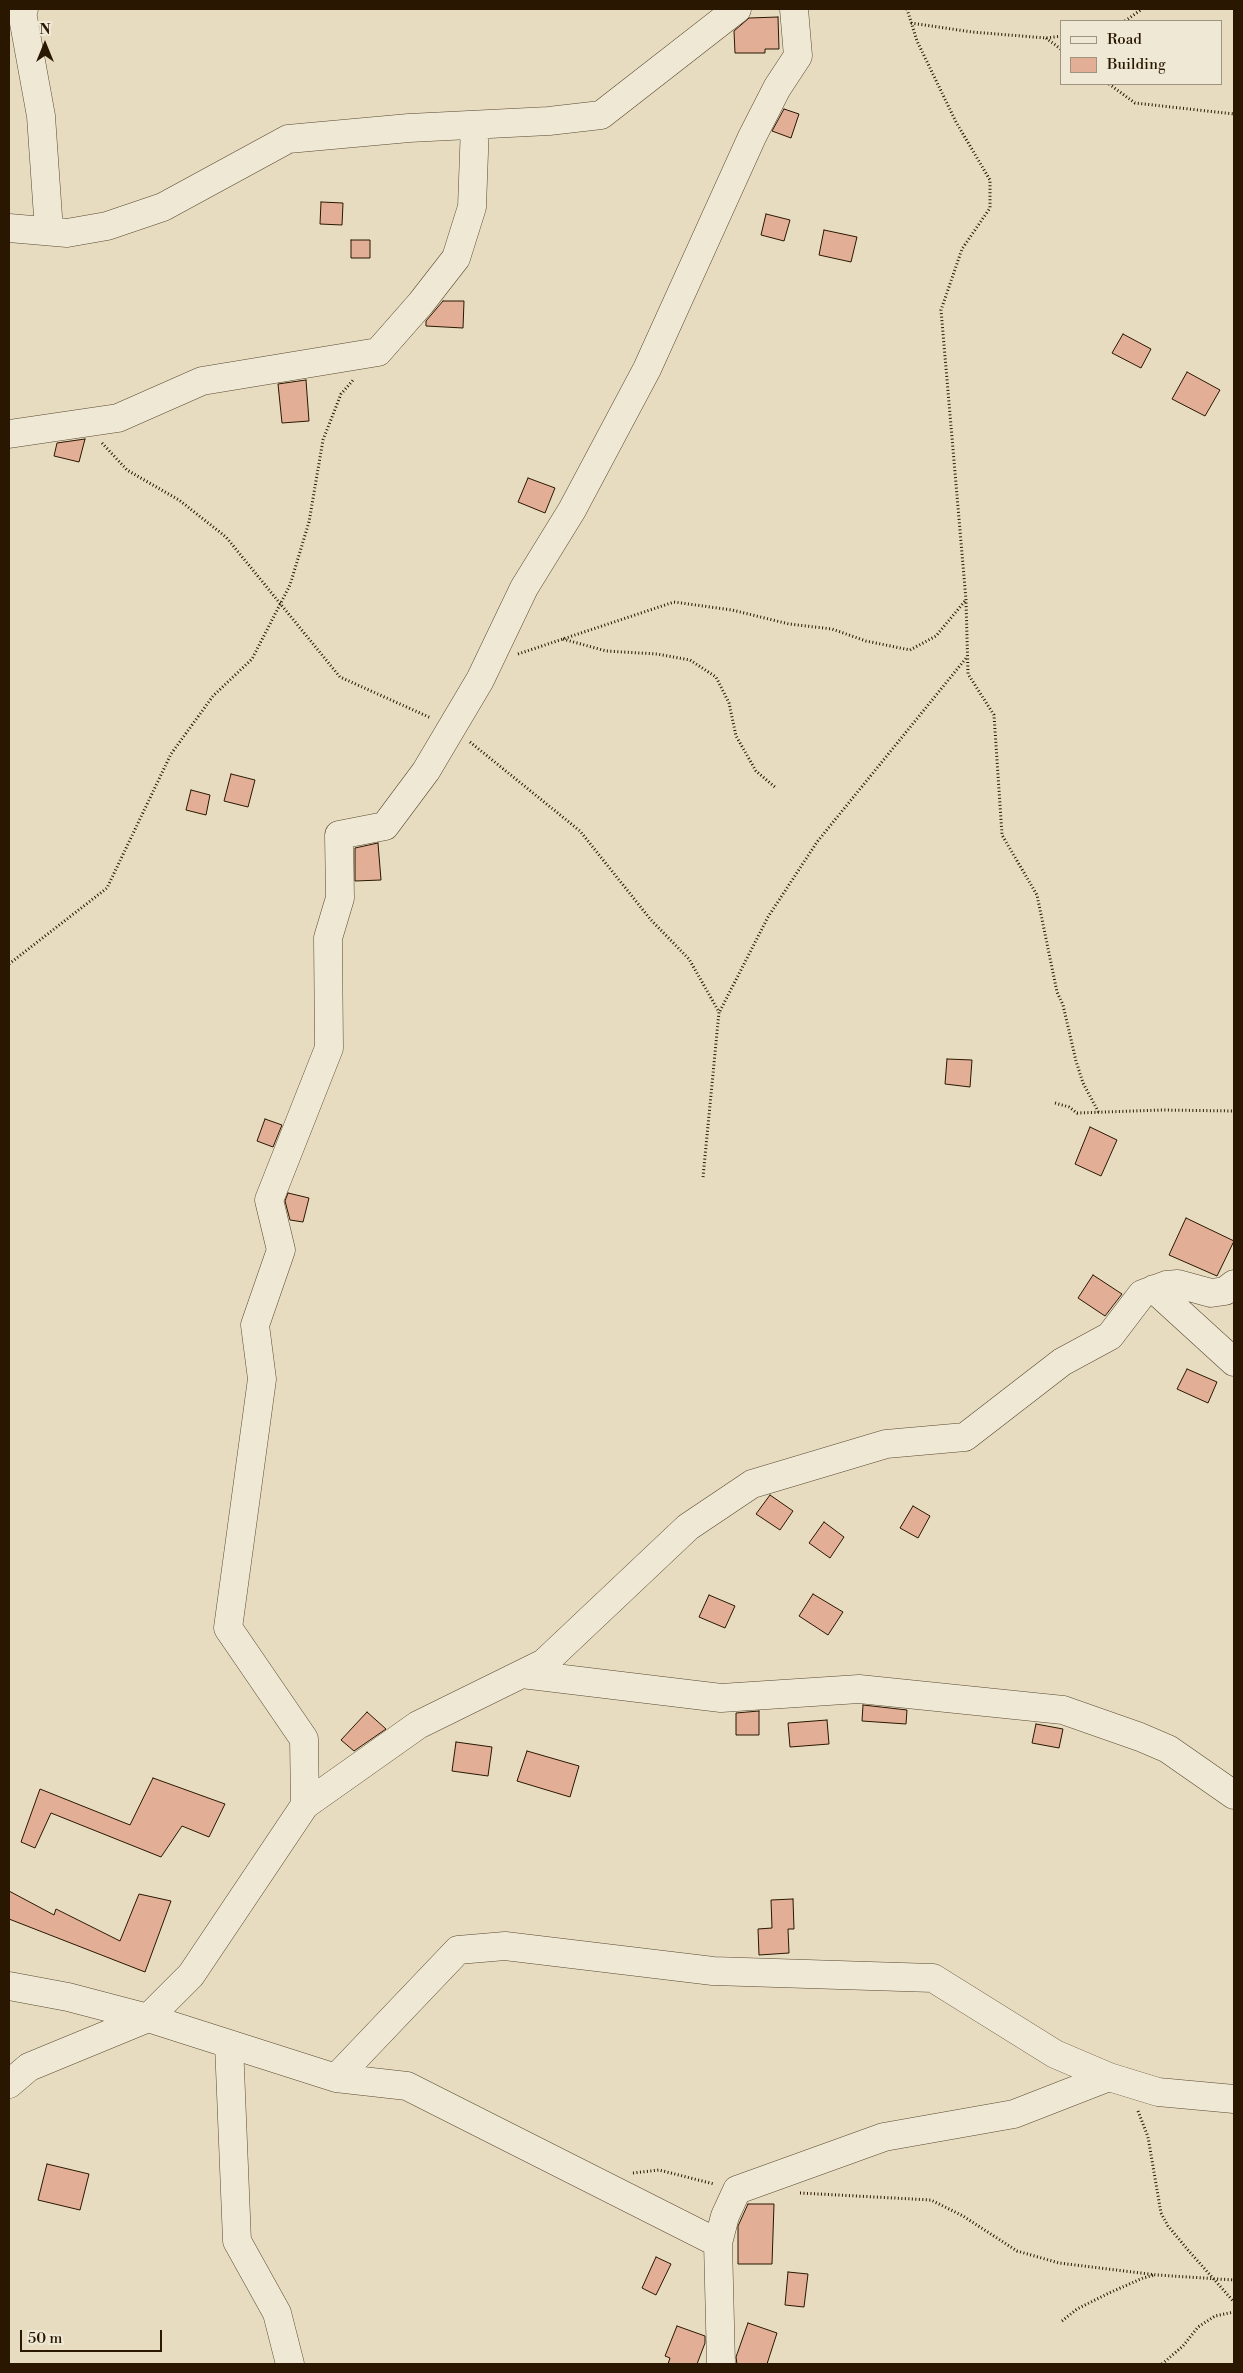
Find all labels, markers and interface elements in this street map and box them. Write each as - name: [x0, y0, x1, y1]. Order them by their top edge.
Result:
- north arrow: [20, 20, 70, 70]
- legend: [1060, 20, 1223, 85]
- text: N: [39, 21, 51, 39]
- text: Road: [1107, 30, 1142, 49]
- text: Building: [1107, 55, 1166, 74]
- scale bar: [22, 2320, 165, 2352]
- text: 50 m: [28, 2329, 62, 2348]

